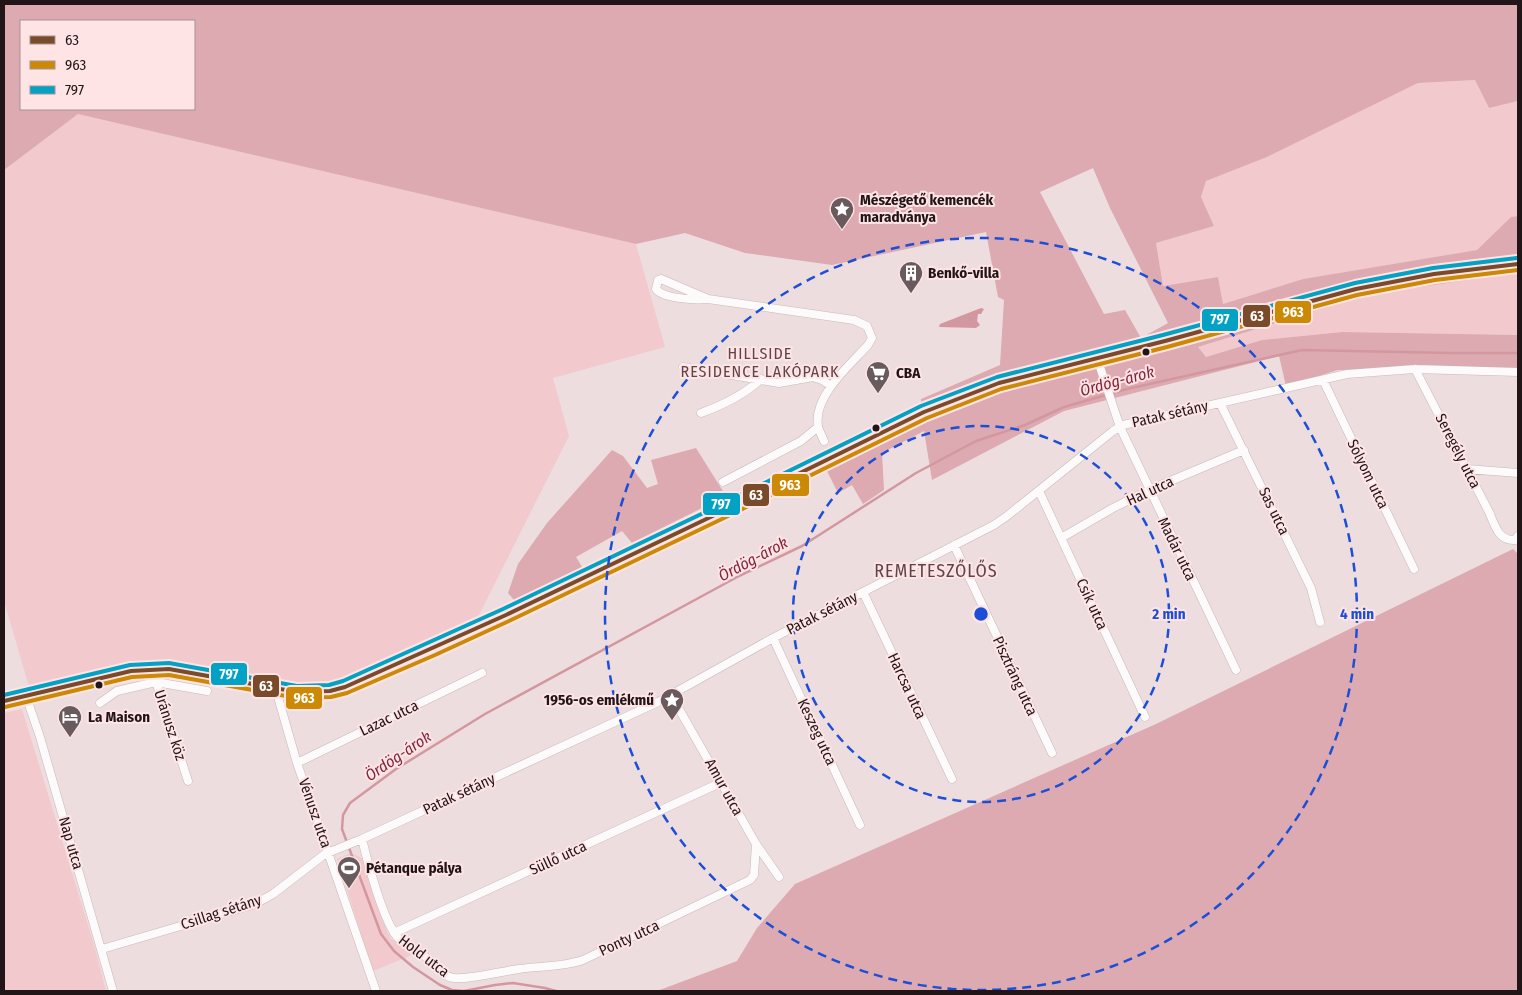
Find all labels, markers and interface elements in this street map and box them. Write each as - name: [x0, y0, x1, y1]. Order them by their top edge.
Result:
- legend: [20, 20, 195, 110]
- text: 63: [65, 31, 79, 49]
- text: 963: [65, 56, 87, 74]
- text: 797: [65, 81, 84, 99]
- place label: Mészégető kemencék maradványa: [860, 191, 993, 226]
- place icon: Mészégető kemencék maradványa: [829, 196, 855, 230]
- building icon: Benkő-villa: [898, 260, 924, 294]
- place label: Benkő-villa: [928, 264, 1000, 282]
- line badge: 963: [1274, 300, 1312, 324]
- line badge: 63: [1242, 304, 1271, 328]
- text: 963: [1282, 304, 1304, 321]
- line badge: 797: [1201, 308, 1239, 332]
- text: 63: [1250, 308, 1264, 325]
- text: 797: [1211, 311, 1229, 328]
- district label: HILLSIDE RESIDENCE LAKÓPARK: [681, 344, 839, 381]
- unlabelled marker: [1141, 347, 1151, 357]
- supermarket icon: CBA: [865, 360, 891, 394]
- water label: Ördög-árok: [1078, 362, 1156, 400]
- place label: CBA: [896, 364, 921, 382]
- street label: Patak sétány: [1130, 396, 1210, 431]
- street label: Seregély utca: [1431, 411, 1485, 491]
- unlabelled marker: [871, 423, 881, 433]
- street label: Sólyom utca: [1343, 436, 1393, 512]
- street label: Hal utca: [1124, 472, 1176, 510]
- line badge: 963: [771, 473, 810, 497]
- text: 963: [779, 477, 801, 494]
- line badge: 63: [742, 483, 770, 507]
- street label: Sas utca: [1255, 484, 1293, 538]
- text: 63: [749, 487, 763, 504]
- line badge: 797: [702, 492, 741, 516]
- text: 797: [712, 496, 730, 513]
- street label: Madár utca: [1154, 514, 1200, 584]
- water label: Ördög-árok: [715, 533, 791, 585]
- district label: REMETESZŐLŐS: [874, 559, 998, 582]
- street label: Csík utca: [1072, 576, 1112, 632]
- street label: Patak sétány: [783, 587, 861, 639]
- centre of rings: [972, 605, 990, 623]
- text: 2 min: [1151, 605, 1186, 623]
- text: 4 min: [1340, 605, 1374, 623]
- street label: Pisztráng utca: [989, 633, 1041, 719]
- street label: Harcsa utca: [884, 650, 930, 722]
- line badge: 797: [210, 662, 248, 686]
- text: 797: [220, 666, 238, 683]
- line badge: 63: [252, 674, 280, 698]
- text: 63: [259, 678, 273, 695]
- unlabelled marker: [94, 680, 104, 690]
- line badge: 963: [285, 686, 323, 710]
- street label: Uránusz köz: [150, 687, 190, 763]
- place icon: 1956-os emlékmű: [659, 687, 685, 721]
- text: 963: [293, 690, 315, 707]
- place label: 1956-os emlékmű: [544, 691, 654, 709]
- street label: Lazac utca: [357, 696, 421, 740]
- street label: Keszeg utca: [794, 696, 840, 768]
- hotel icon: La Maison: [57, 704, 83, 738]
- place label: La Maison: [88, 708, 150, 726]
- water label: Ördög-árok: [361, 727, 435, 785]
- street label: Amur utca: [701, 755, 747, 819]
- street label: Patak sétány: [420, 769, 498, 819]
- street label: Vénusz utca: [295, 776, 335, 850]
- street label: Nap utca: [55, 815, 87, 871]
- street label: Süllő utca: [527, 837, 589, 879]
- sports icon: Pétanque pálya: [336, 855, 362, 889]
- place label: Pétanque pálya: [366, 859, 463, 877]
- street label: Csillag sétány: [178, 890, 264, 933]
- street label: Ponty utca: [596, 916, 662, 960]
- street label: Hold utca: [395, 931, 453, 981]

